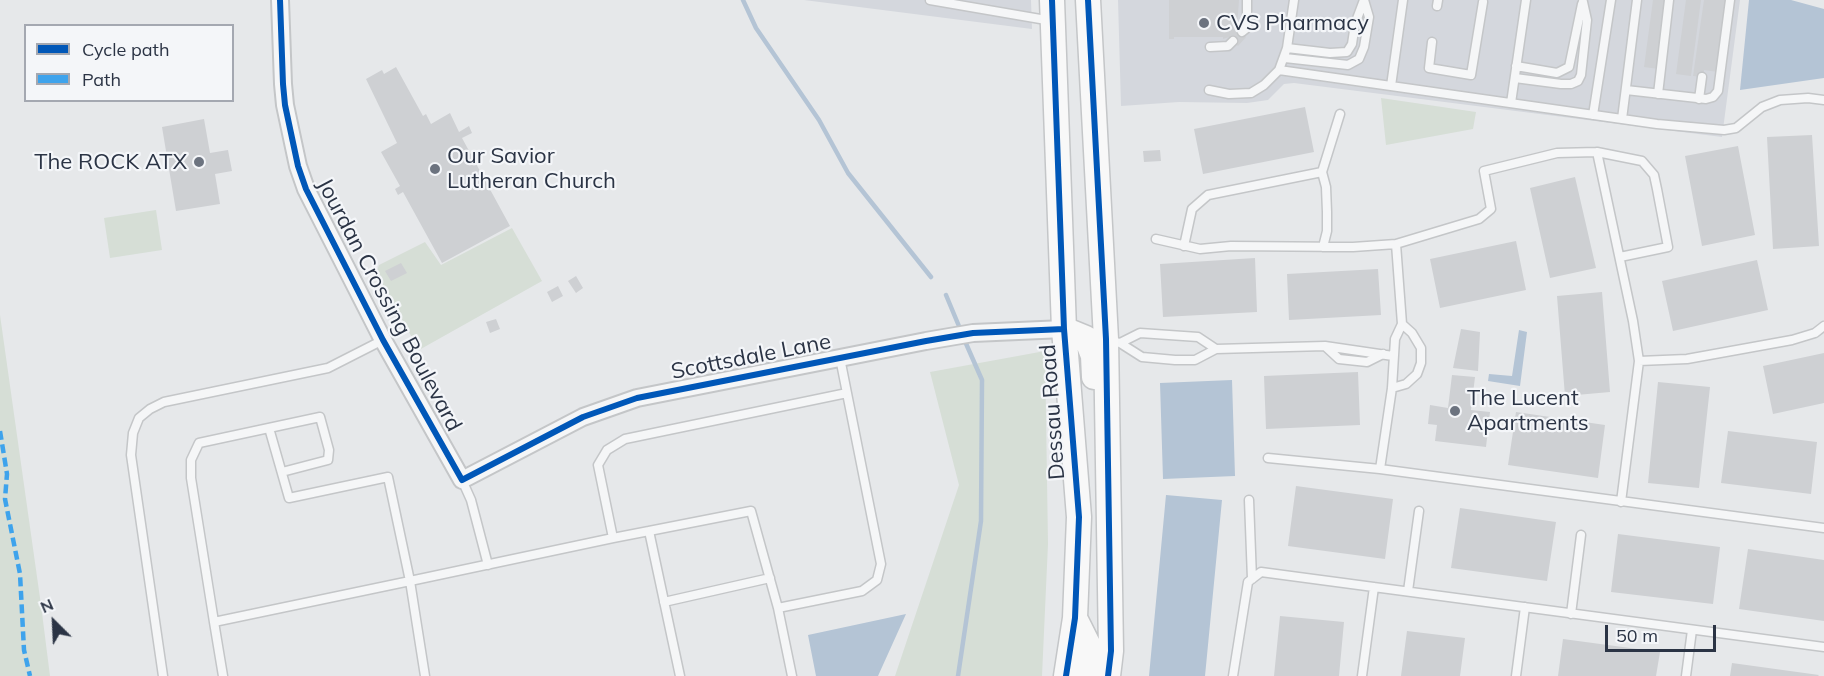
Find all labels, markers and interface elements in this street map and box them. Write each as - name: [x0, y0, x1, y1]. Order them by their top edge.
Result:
- place label: CVS Pharmacy: [1216, 10, 1369, 36]
- marker: CVS Pharmacy: [1197, 16, 1211, 30]
- legend: [24, 24, 234, 102]
- text: Cycle path: [82, 38, 169, 61]
- text: Path: [82, 68, 121, 91]
- place label: Our Savior Lutheran Church: [447, 143, 616, 194]
- place label: The ROCK ATX: [34, 149, 187, 175]
- marker: The ROCK ATX: [192, 155, 206, 169]
- marker: Our Savior Lutheran Church: [428, 162, 442, 176]
- street label: Jourdan Crossing Boulevard: [311, 174, 467, 436]
- street label: Scottsdale Lane: [669, 329, 833, 385]
- street label: Dessau Road: [1035, 343, 1071, 481]
- place label: The Lucent Apartments: [1467, 385, 1589, 436]
- marker: The Lucent Apartments: [1448, 404, 1462, 418]
- north arrow: [24, 592, 84, 652]
- text: N: [37, 594, 56, 617]
- scale bar: [1608, 613, 1719, 651]
- text: 50 m: [1616, 624, 1658, 647]

